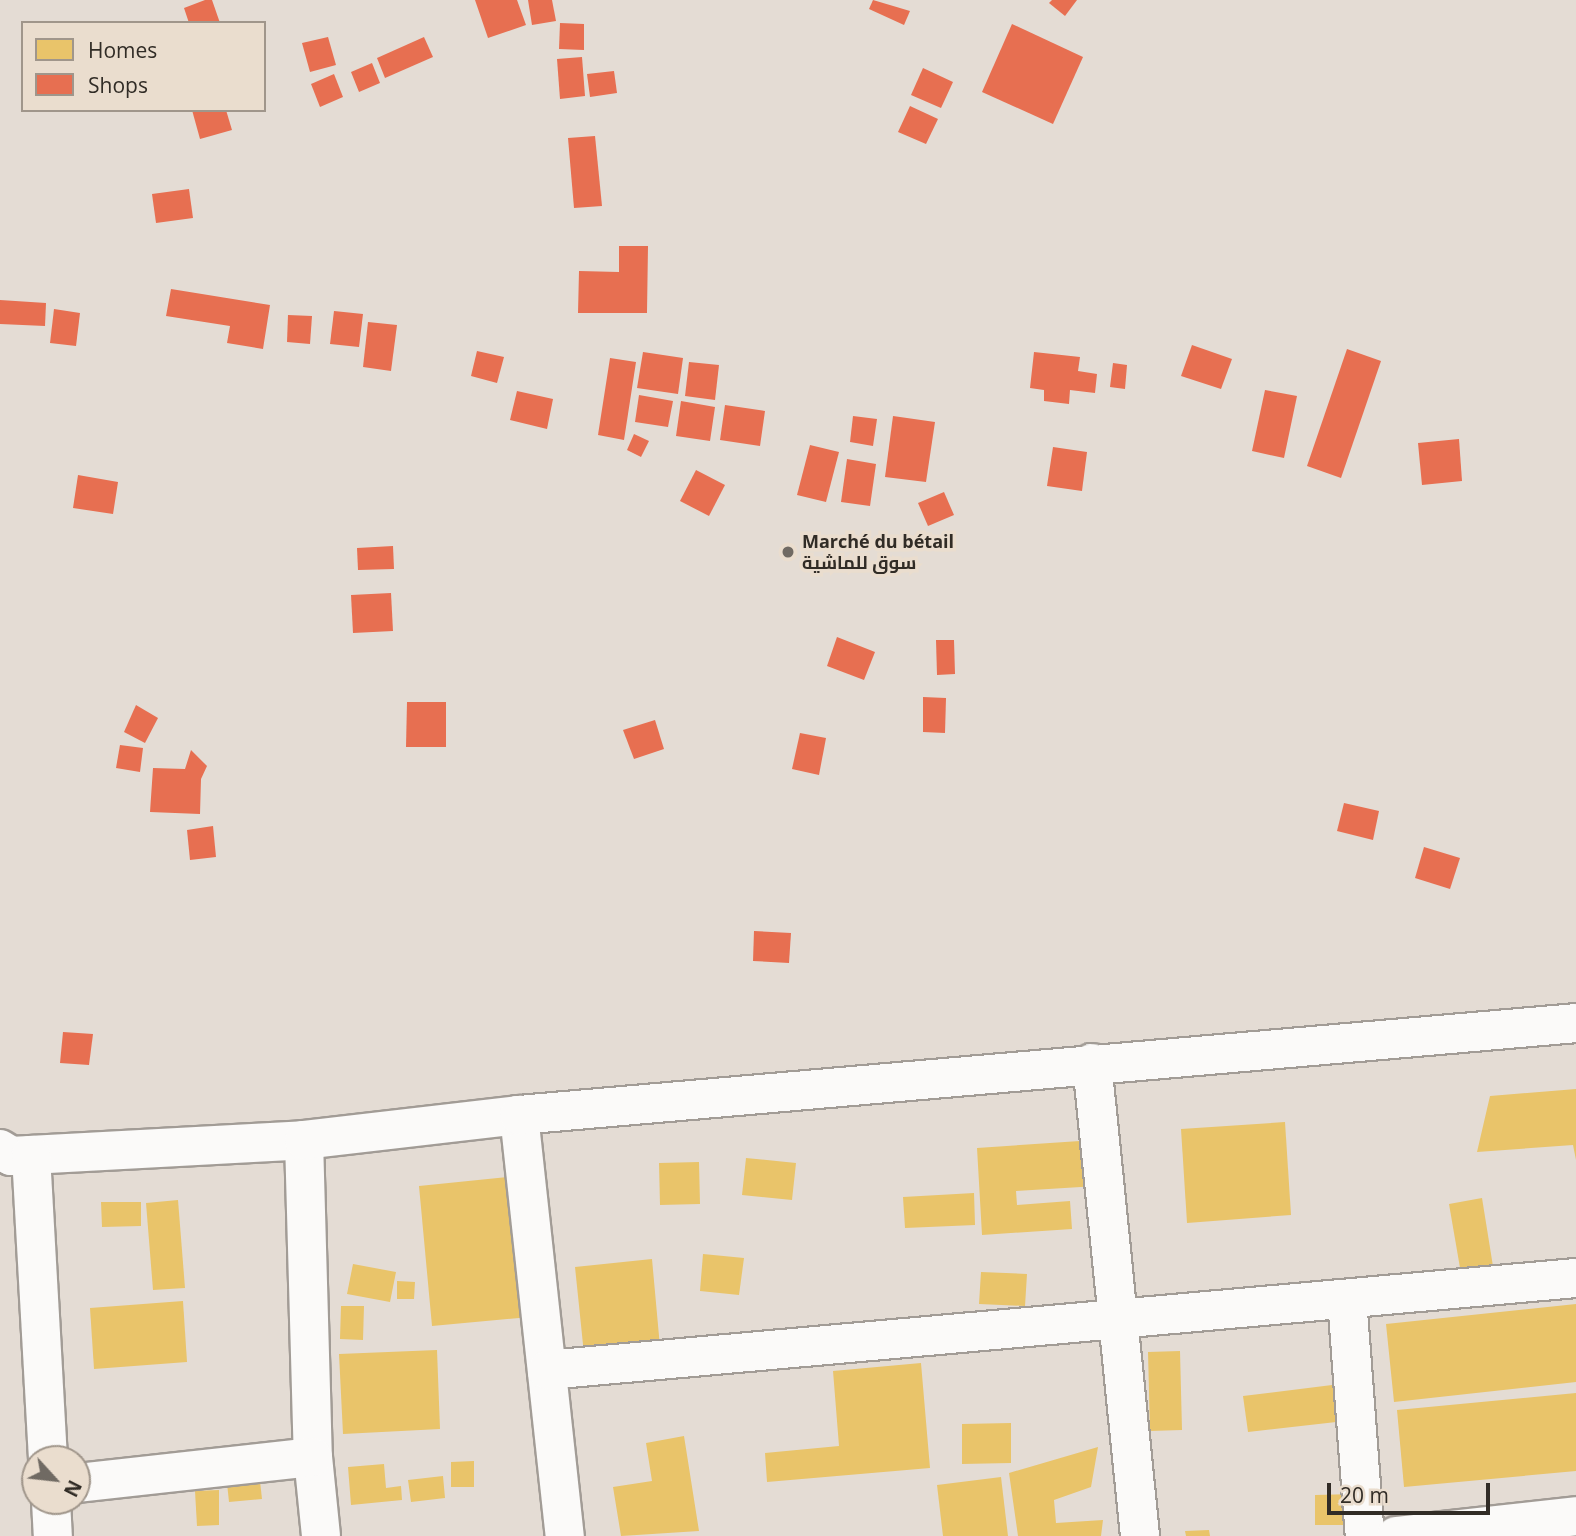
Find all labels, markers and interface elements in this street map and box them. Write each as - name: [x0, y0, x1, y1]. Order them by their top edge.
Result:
- legend: [21, 21, 266, 112]
- text: Homes: [88, 36, 157, 64]
- text: Shops: [88, 71, 148, 99]
- place label: Marché du bétail سوق للماشية: [802, 531, 954, 574]
- marker: Marché du bétail سوق للماشية: [780, 544, 796, 560]
- north arrow: [21, 1445, 91, 1515]
- scale bar: [1331, 1470, 1494, 1514]
- text: N: [58, 1476, 88, 1501]
- text: 20 m: [1340, 1481, 1389, 1509]

